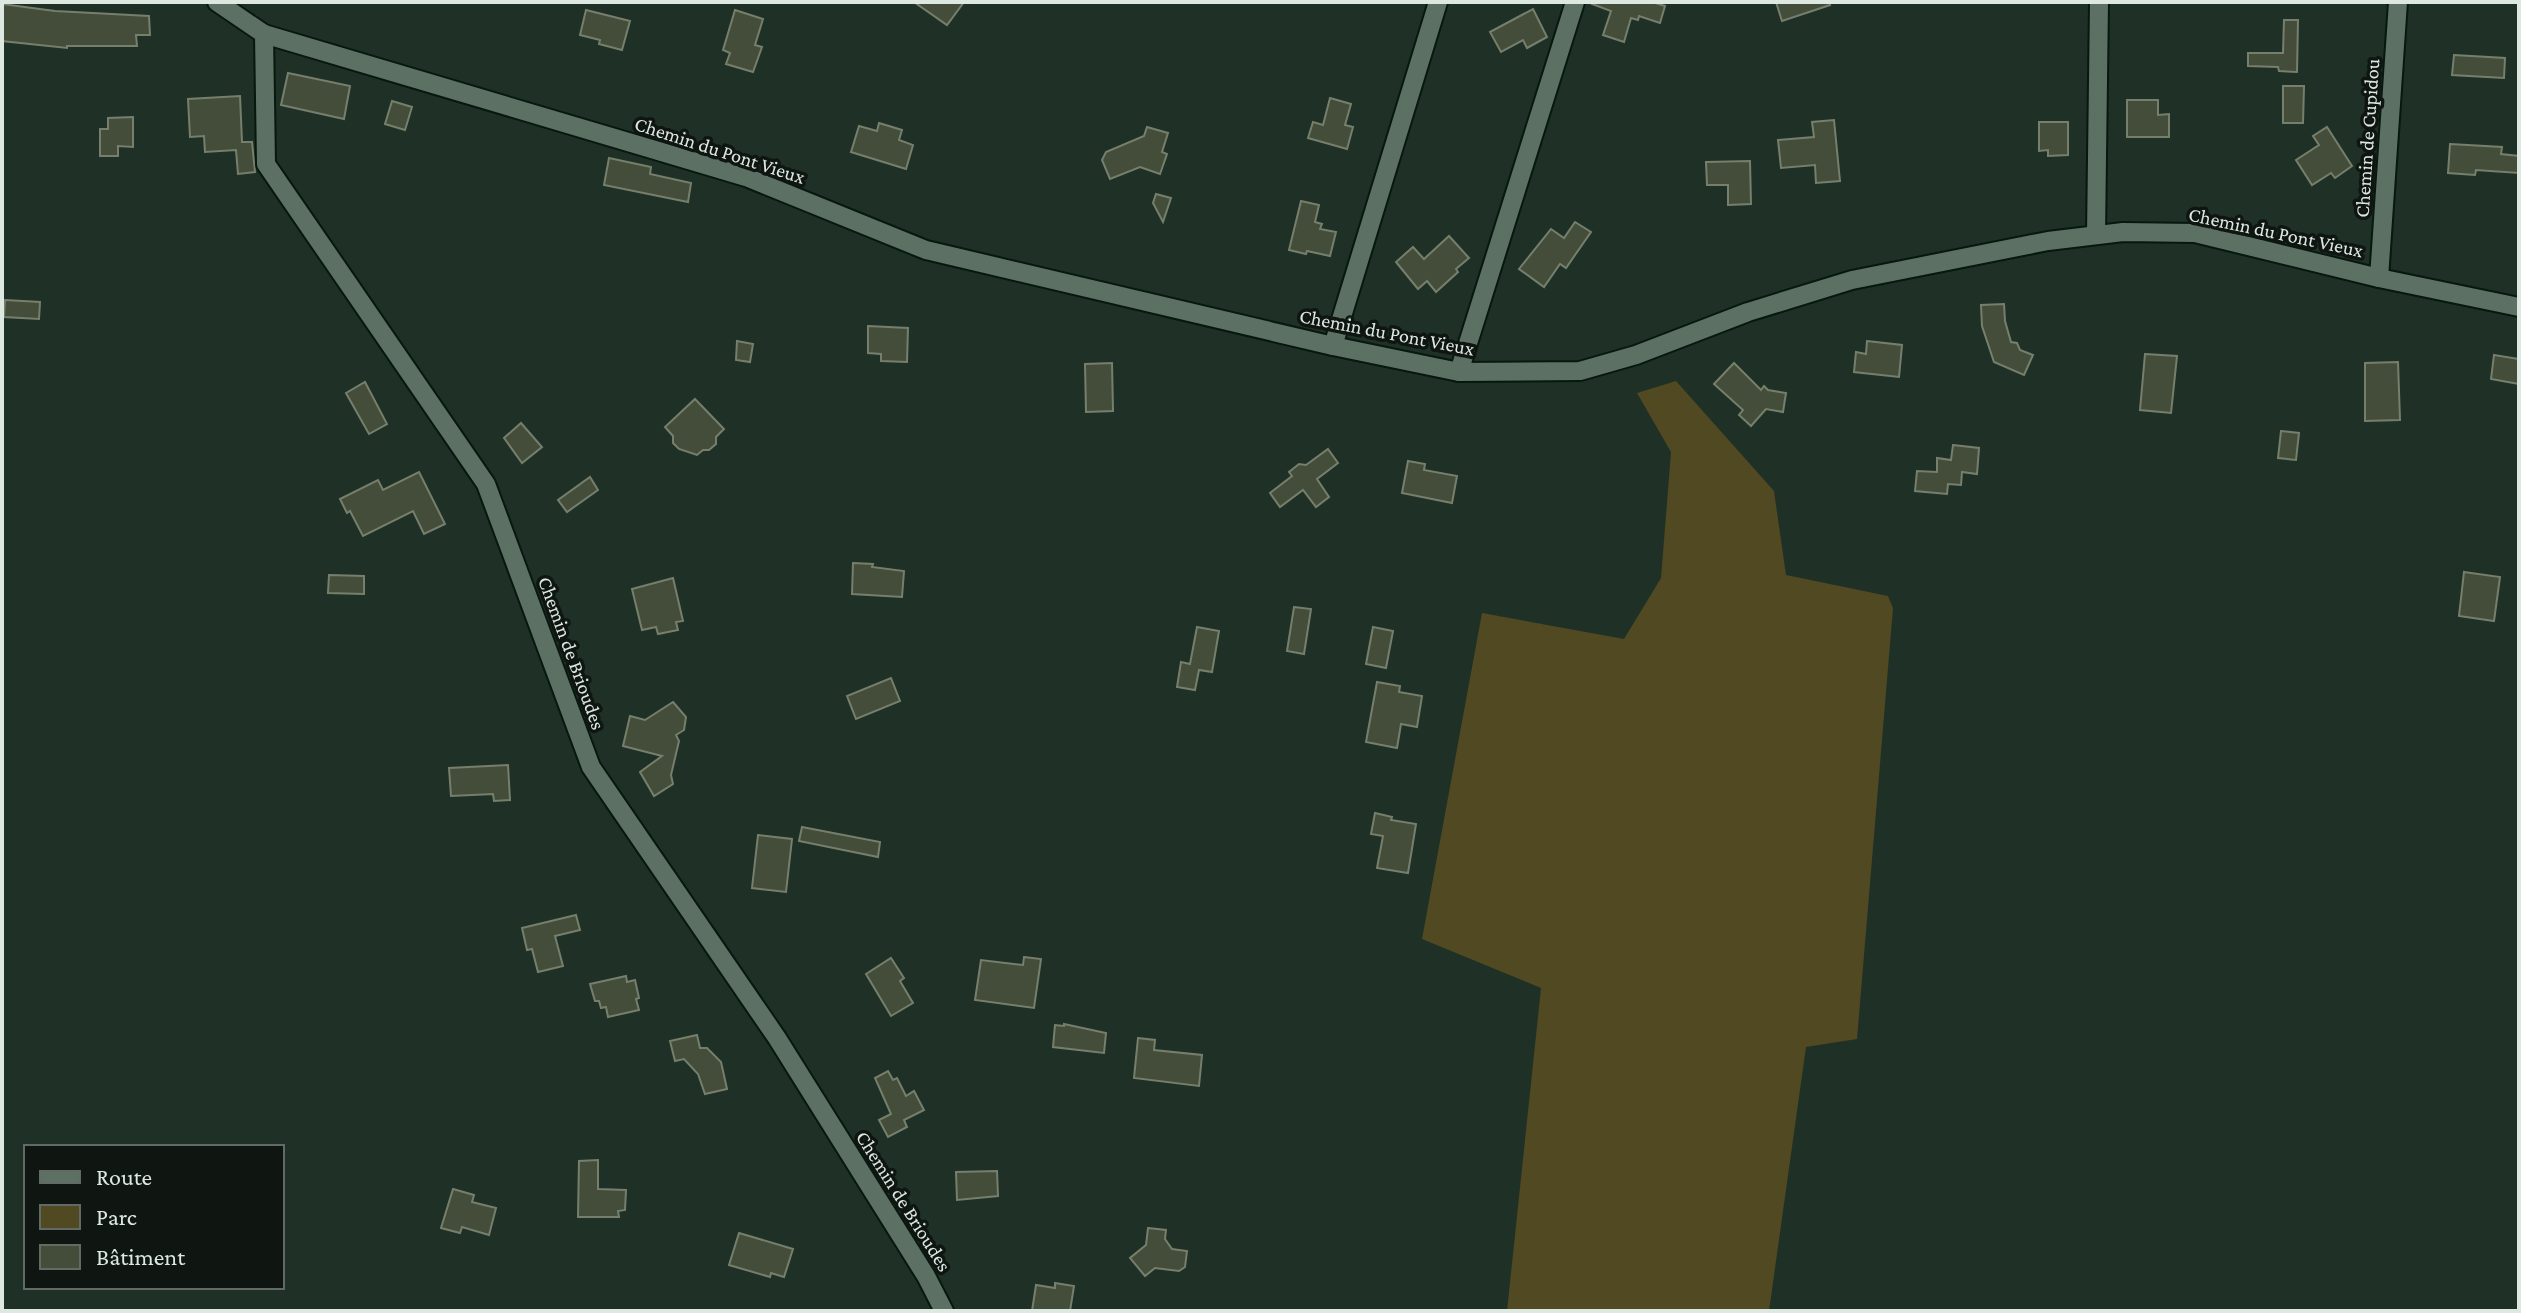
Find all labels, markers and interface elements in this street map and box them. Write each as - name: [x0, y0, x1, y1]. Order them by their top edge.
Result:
- street label: Chemin de Cupidou: [2350, 57, 2385, 218]
- street label: Chemin du Pont Vieux: [632, 112, 809, 188]
- street label: Chemin du Pont Vieux: [2187, 203, 2366, 261]
- street label: Chemin du Pont Vieux: [1298, 304, 1477, 360]
- street label: Chemin de Brioudes: [534, 574, 610, 733]
- street label: Chemin de Brioudes: [852, 1127, 956, 1275]
- legend: [24, 1145, 284, 1289]
- text: Route: [96, 1163, 152, 1190]
- text: Parc: [96, 1203, 137, 1230]
- text: Bâtiment: [96, 1243, 186, 1270]

